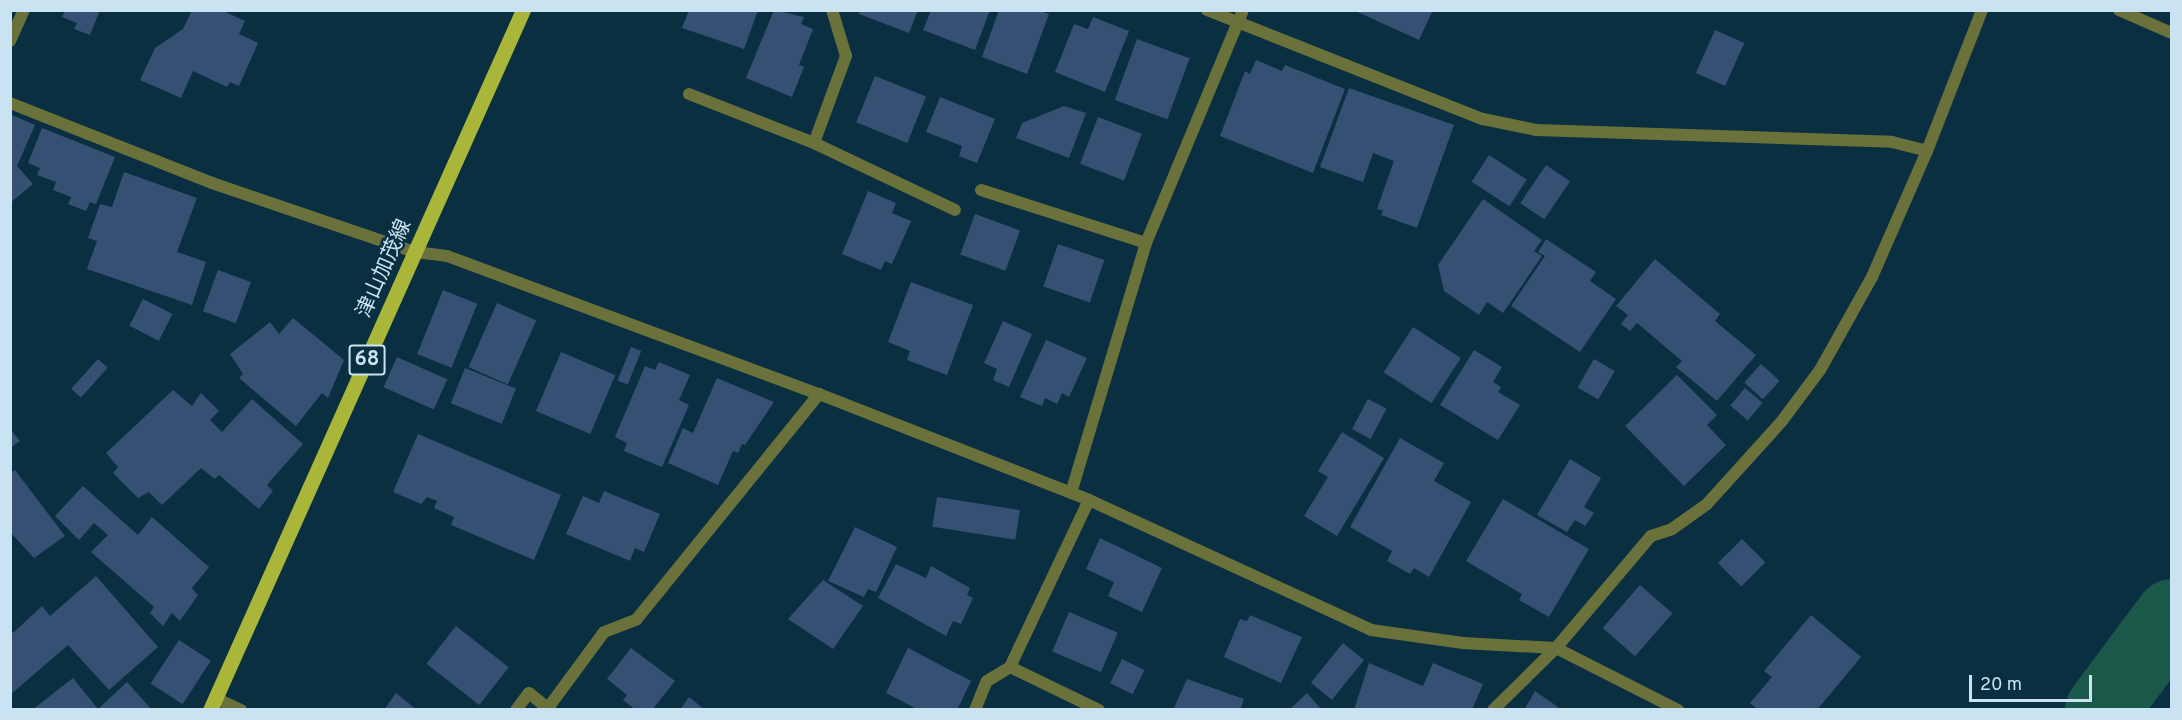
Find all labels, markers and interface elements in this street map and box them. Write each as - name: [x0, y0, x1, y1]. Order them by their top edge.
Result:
- street label: 津山加茂線: [352, 216, 418, 322]
- road number: 68: [348, 343, 386, 377]
- scale bar: [1972, 663, 2095, 701]
- text: 20 m: [1980, 674, 2022, 697]

